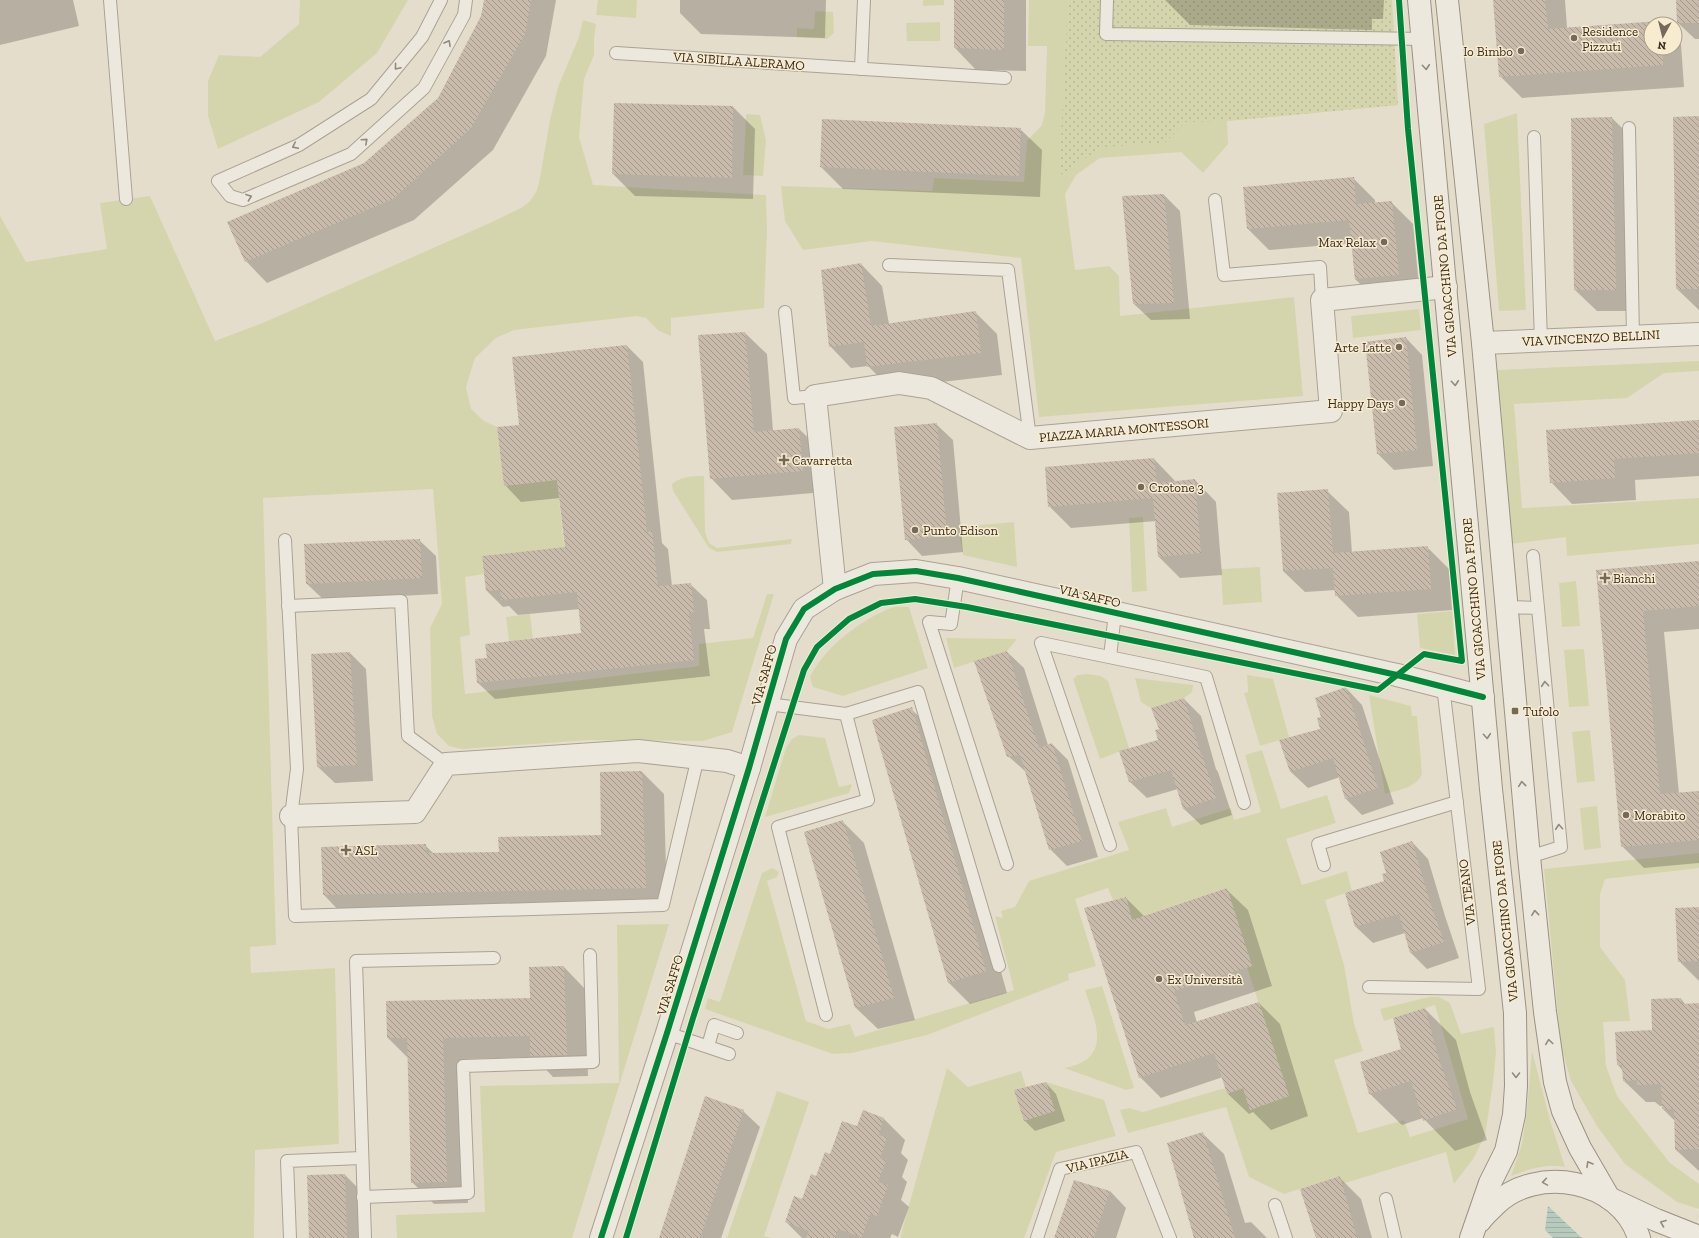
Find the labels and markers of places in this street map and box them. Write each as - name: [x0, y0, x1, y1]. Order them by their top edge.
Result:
- place label: Residence Pizzuti: [1582, 24, 1638, 54]
- marker: Residence Pizzuti: [1569, 33, 1579, 43]
- place label: Io Bimbo: [1463, 44, 1513, 59]
- marker: Io Bimbo: [1516, 46, 1526, 56]
- place label: Max Relax: [1318, 235, 1376, 250]
- marker: Max Relax: [1379, 237, 1389, 247]
- place label: Arte Latte: [1334, 340, 1391, 355]
- marker: Arte Latte: [1394, 342, 1404, 352]
- place label: Happy Days: [1327, 396, 1394, 411]
- marker: Happy Days: [1397, 398, 1407, 408]
- place label: Cavarretta: [792, 453, 853, 468]
- marker: Cavarretta: [779, 455, 789, 465]
- place label: Crotone 3: [1149, 480, 1204, 495]
- marker: Crotone 3: [1136, 482, 1146, 492]
- place label: Punto Edison: [923, 523, 998, 538]
- marker: Punto Edison: [910, 525, 920, 535]
- place label: Bianchi: [1613, 571, 1656, 586]
- marker: Bianchi: [1600, 573, 1610, 583]
- place label: Tufolo: [1523, 704, 1560, 719]
- marker: Tufolo: [1510, 706, 1520, 716]
- place label: Morabito: [1634, 808, 1686, 823]
- marker: Morabito: [1621, 810, 1631, 820]
- place label: ASL: [355, 843, 377, 858]
- marker: ASL: [340, 844, 352, 856]
- place label: Ex Università: [1167, 972, 1243, 987]
- marker: Ex Università: [1154, 974, 1164, 984]

